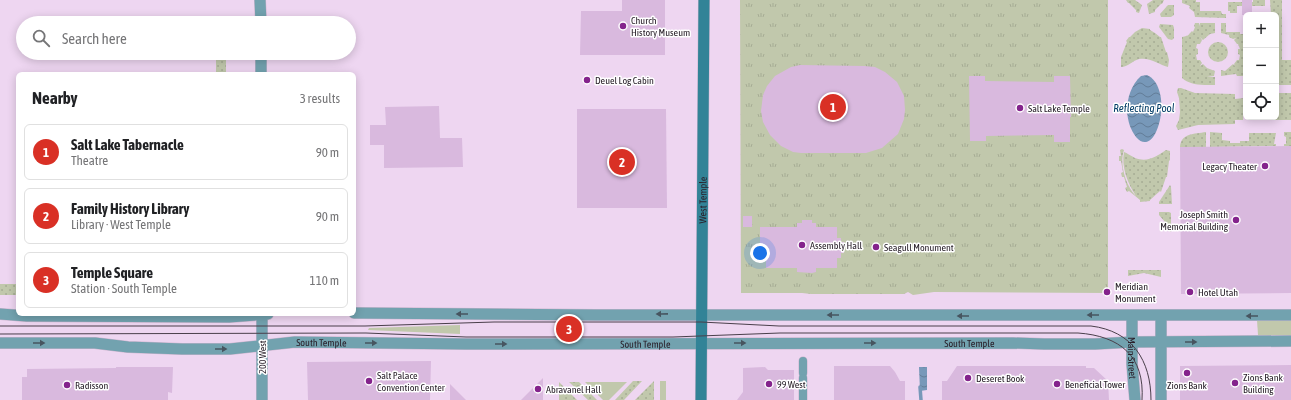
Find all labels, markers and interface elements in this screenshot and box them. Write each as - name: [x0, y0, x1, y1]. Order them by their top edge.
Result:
- map controls: [1243, 12, 1279, 120]
- button: +: [1243, 12, 1279, 48]
- place label: Church History Museum: [631, 15, 690, 38]
- search box: [16, 16, 356, 60]
- marker: Church History Museum: [618, 21, 628, 31]
- icon: search: [30, 27, 52, 49]
- text: Search here: [62, 30, 127, 47]
- button: −: [1243, 48, 1279, 84]
- marker: Deuel Log Cabin: [582, 75, 592, 85]
- place label: Deuel Log Cabin: [595, 75, 654, 86]
- button: locate: [1243, 84, 1279, 120]
- text: Nearby: [32, 88, 78, 108]
- text: 3 results: [300, 91, 340, 106]
- pin: 1: [820, 92, 846, 122]
- water label: Reflecting Pool: [1113, 102, 1175, 114]
- marker: Salt Lake Temple: [1015, 103, 1025, 113]
- place label: Salt Lake Temple: [1028, 103, 1090, 114]
- text: Salt Lake Tabernacle: [71, 136, 184, 153]
- text: 1: [43, 145, 49, 160]
- text: 90 m: [316, 145, 339, 160]
- pin: 2: [609, 147, 635, 177]
- text: Theatre: [71, 153, 108, 168]
- place label: Legacy Theater: [1202, 161, 1258, 172]
- marker: Legacy Theater: [1260, 161, 1270, 171]
- street label: West Temple: [697, 176, 709, 223]
- text: Family History Library: [71, 200, 189, 217]
- text: 2: [43, 209, 49, 224]
- text: 90 m: [316, 209, 339, 224]
- place label: Joseph Smith Memorial Building: [1160, 209, 1229, 232]
- marker: Joseph Smith Memorial Building: [1231, 215, 1241, 225]
- text: Library · West Temple: [71, 217, 171, 232]
- marker: Assembly Hall: [797, 240, 807, 250]
- place label: Assembly Hall: [810, 240, 863, 251]
- marker: Seagull Monument: [871, 242, 881, 252]
- place label: Seagull Monument: [884, 242, 954, 253]
- your location: [750, 243, 770, 263]
- text: Temple Square: [71, 264, 153, 281]
- text: 3: [43, 273, 49, 288]
- text: 110 m: [310, 273, 339, 288]
- text: Station · South Temple: [71, 281, 177, 296]
- place label: Meridian Monument: [1115, 281, 1156, 304]
- marker: Meridian Monument: [1102, 287, 1112, 297]
- marker: Hotel Utah: [1185, 287, 1195, 297]
- place label: Hotel Utah: [1198, 287, 1238, 298]
- one-way arrow: [455, 311, 468, 317]
- one-way arrow: [656, 311, 668, 318]
- one-way arrow: [826, 312, 839, 318]
- one-way arrow: [957, 312, 969, 319]
- one-way arrow: [1086, 312, 1099, 318]
- one-way arrow: [1245, 313, 1258, 319]
- pin: 3: [556, 314, 582, 344]
- street label: South Temple: [296, 337, 347, 349]
- street label: Main Street: [1126, 337, 1138, 380]
- street label: South Temple: [944, 338, 995, 349]
- street label: South Temple: [620, 339, 671, 350]
- one-way arrow: [1185, 339, 1198, 345]
- one-way arrow: [33, 340, 46, 346]
- street label: 200 West: [257, 340, 268, 374]
- one-way arrow: [365, 340, 378, 346]
- one-way arrow: [734, 340, 747, 346]
- one-way arrow: [864, 340, 877, 346]
- one-way arrow: [495, 341, 508, 347]
- one-way arrow: [215, 346, 228, 352]
- marker: Zions Bank: [1182, 368, 1192, 378]
- place label: Salt Palace Convention Center: [377, 370, 446, 393]
- place label: Zions Bank Building: [1243, 372, 1283, 395]
- marker: Deseret Book: [963, 373, 973, 383]
- place label: Deseret Book: [976, 373, 1025, 384]
- marker: Salt Palace Convention Center: [364, 376, 374, 386]
- marker: Zions Bank Building: [1230, 378, 1240, 388]
- marker: 99 West: [764, 379, 774, 389]
- place label: 99 West: [777, 379, 806, 390]
- marker: Beneficial Tower: [1052, 379, 1062, 389]
- place label: Beneficial Tower: [1065, 379, 1126, 390]
- marker: Radisson: [62, 380, 72, 390]
- place label: Radisson: [75, 380, 108, 391]
- place label: Zions Bank: [1167, 380, 1208, 391]
- marker: Abravanel Hall: [533, 384, 543, 394]
- place label: Abravanel Hall: [546, 384, 601, 395]

